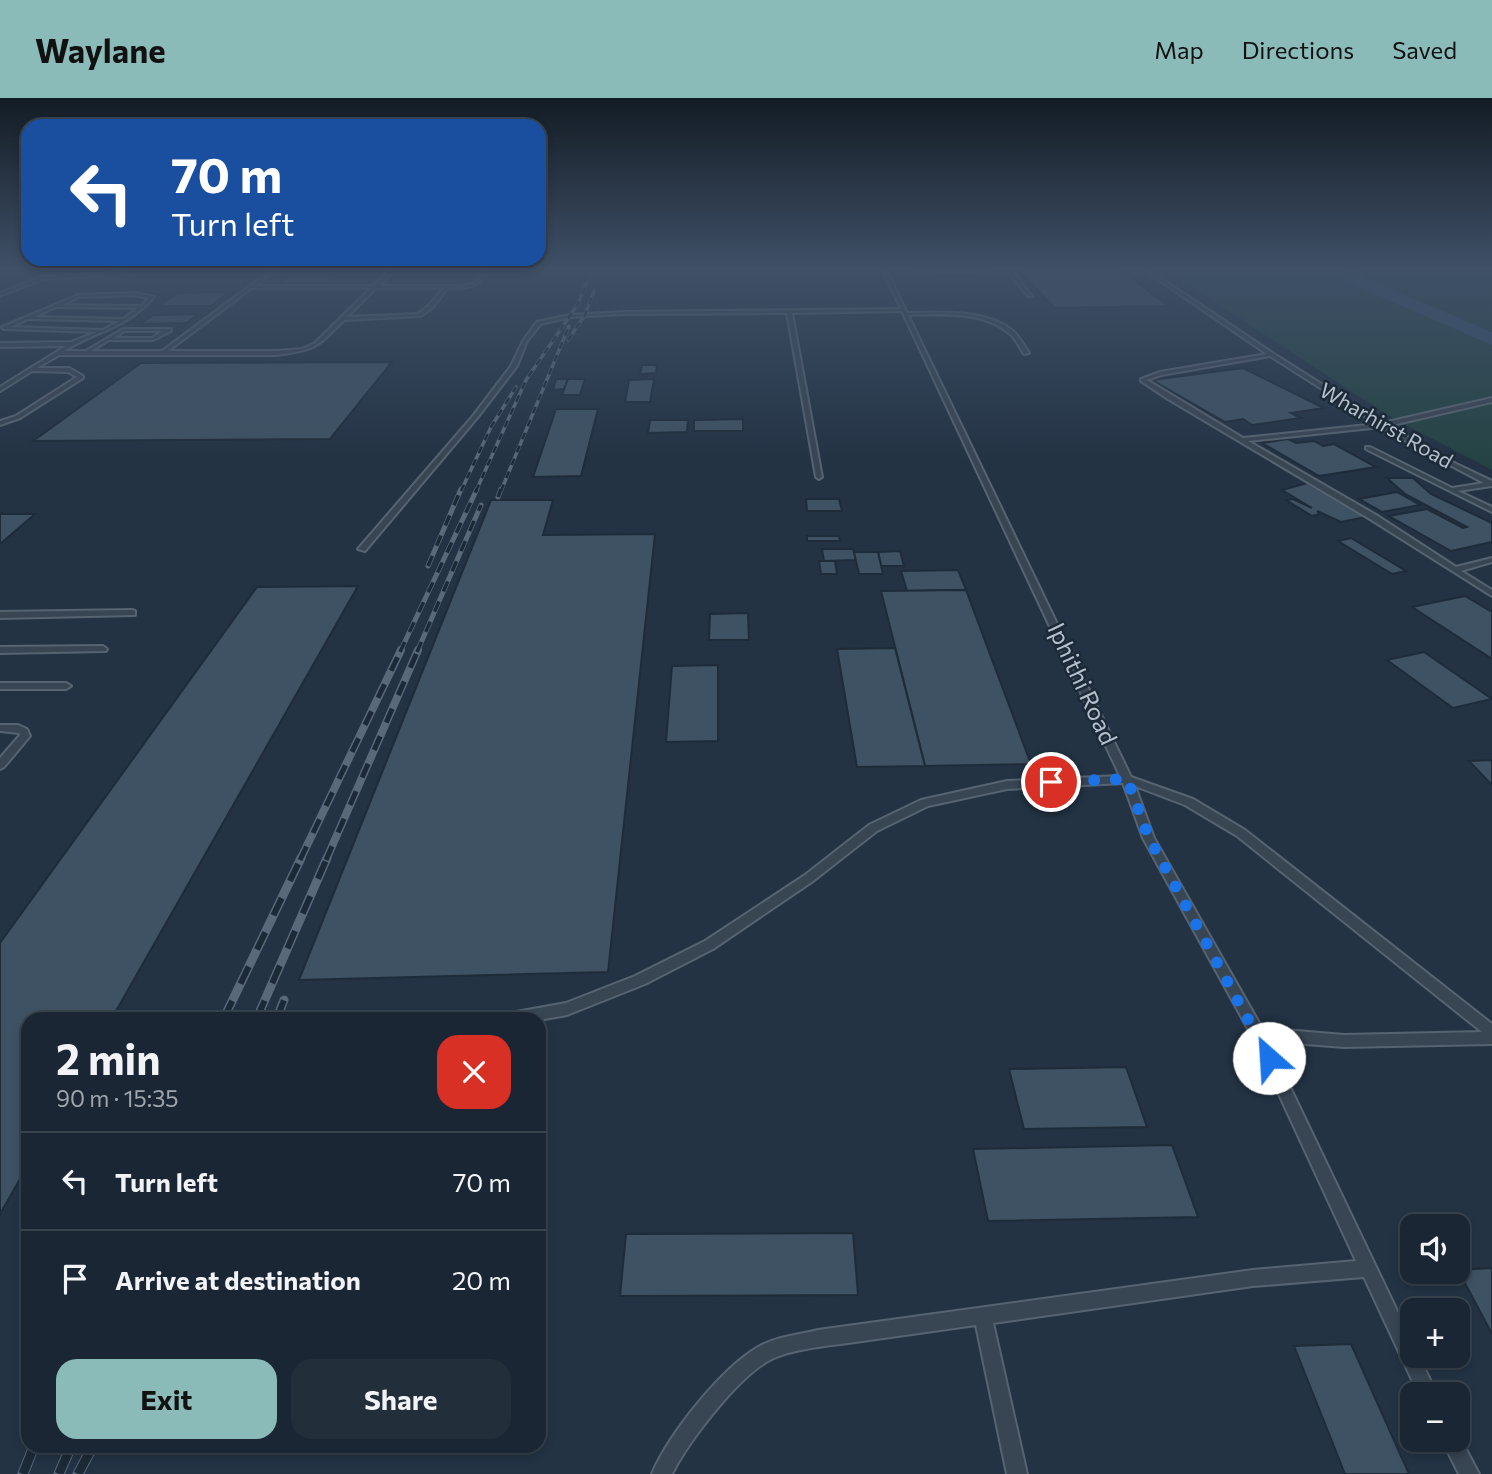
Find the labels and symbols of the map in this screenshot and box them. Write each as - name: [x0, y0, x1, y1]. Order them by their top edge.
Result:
- street label: Wharhirst Road: [1316, 377, 1458, 473]
- street label: Iphithi Road: [1042, 618, 1124, 749]
- pin: [1021, 752, 1081, 812]
- position arrow: [1232, 1021, 1306, 1095]

